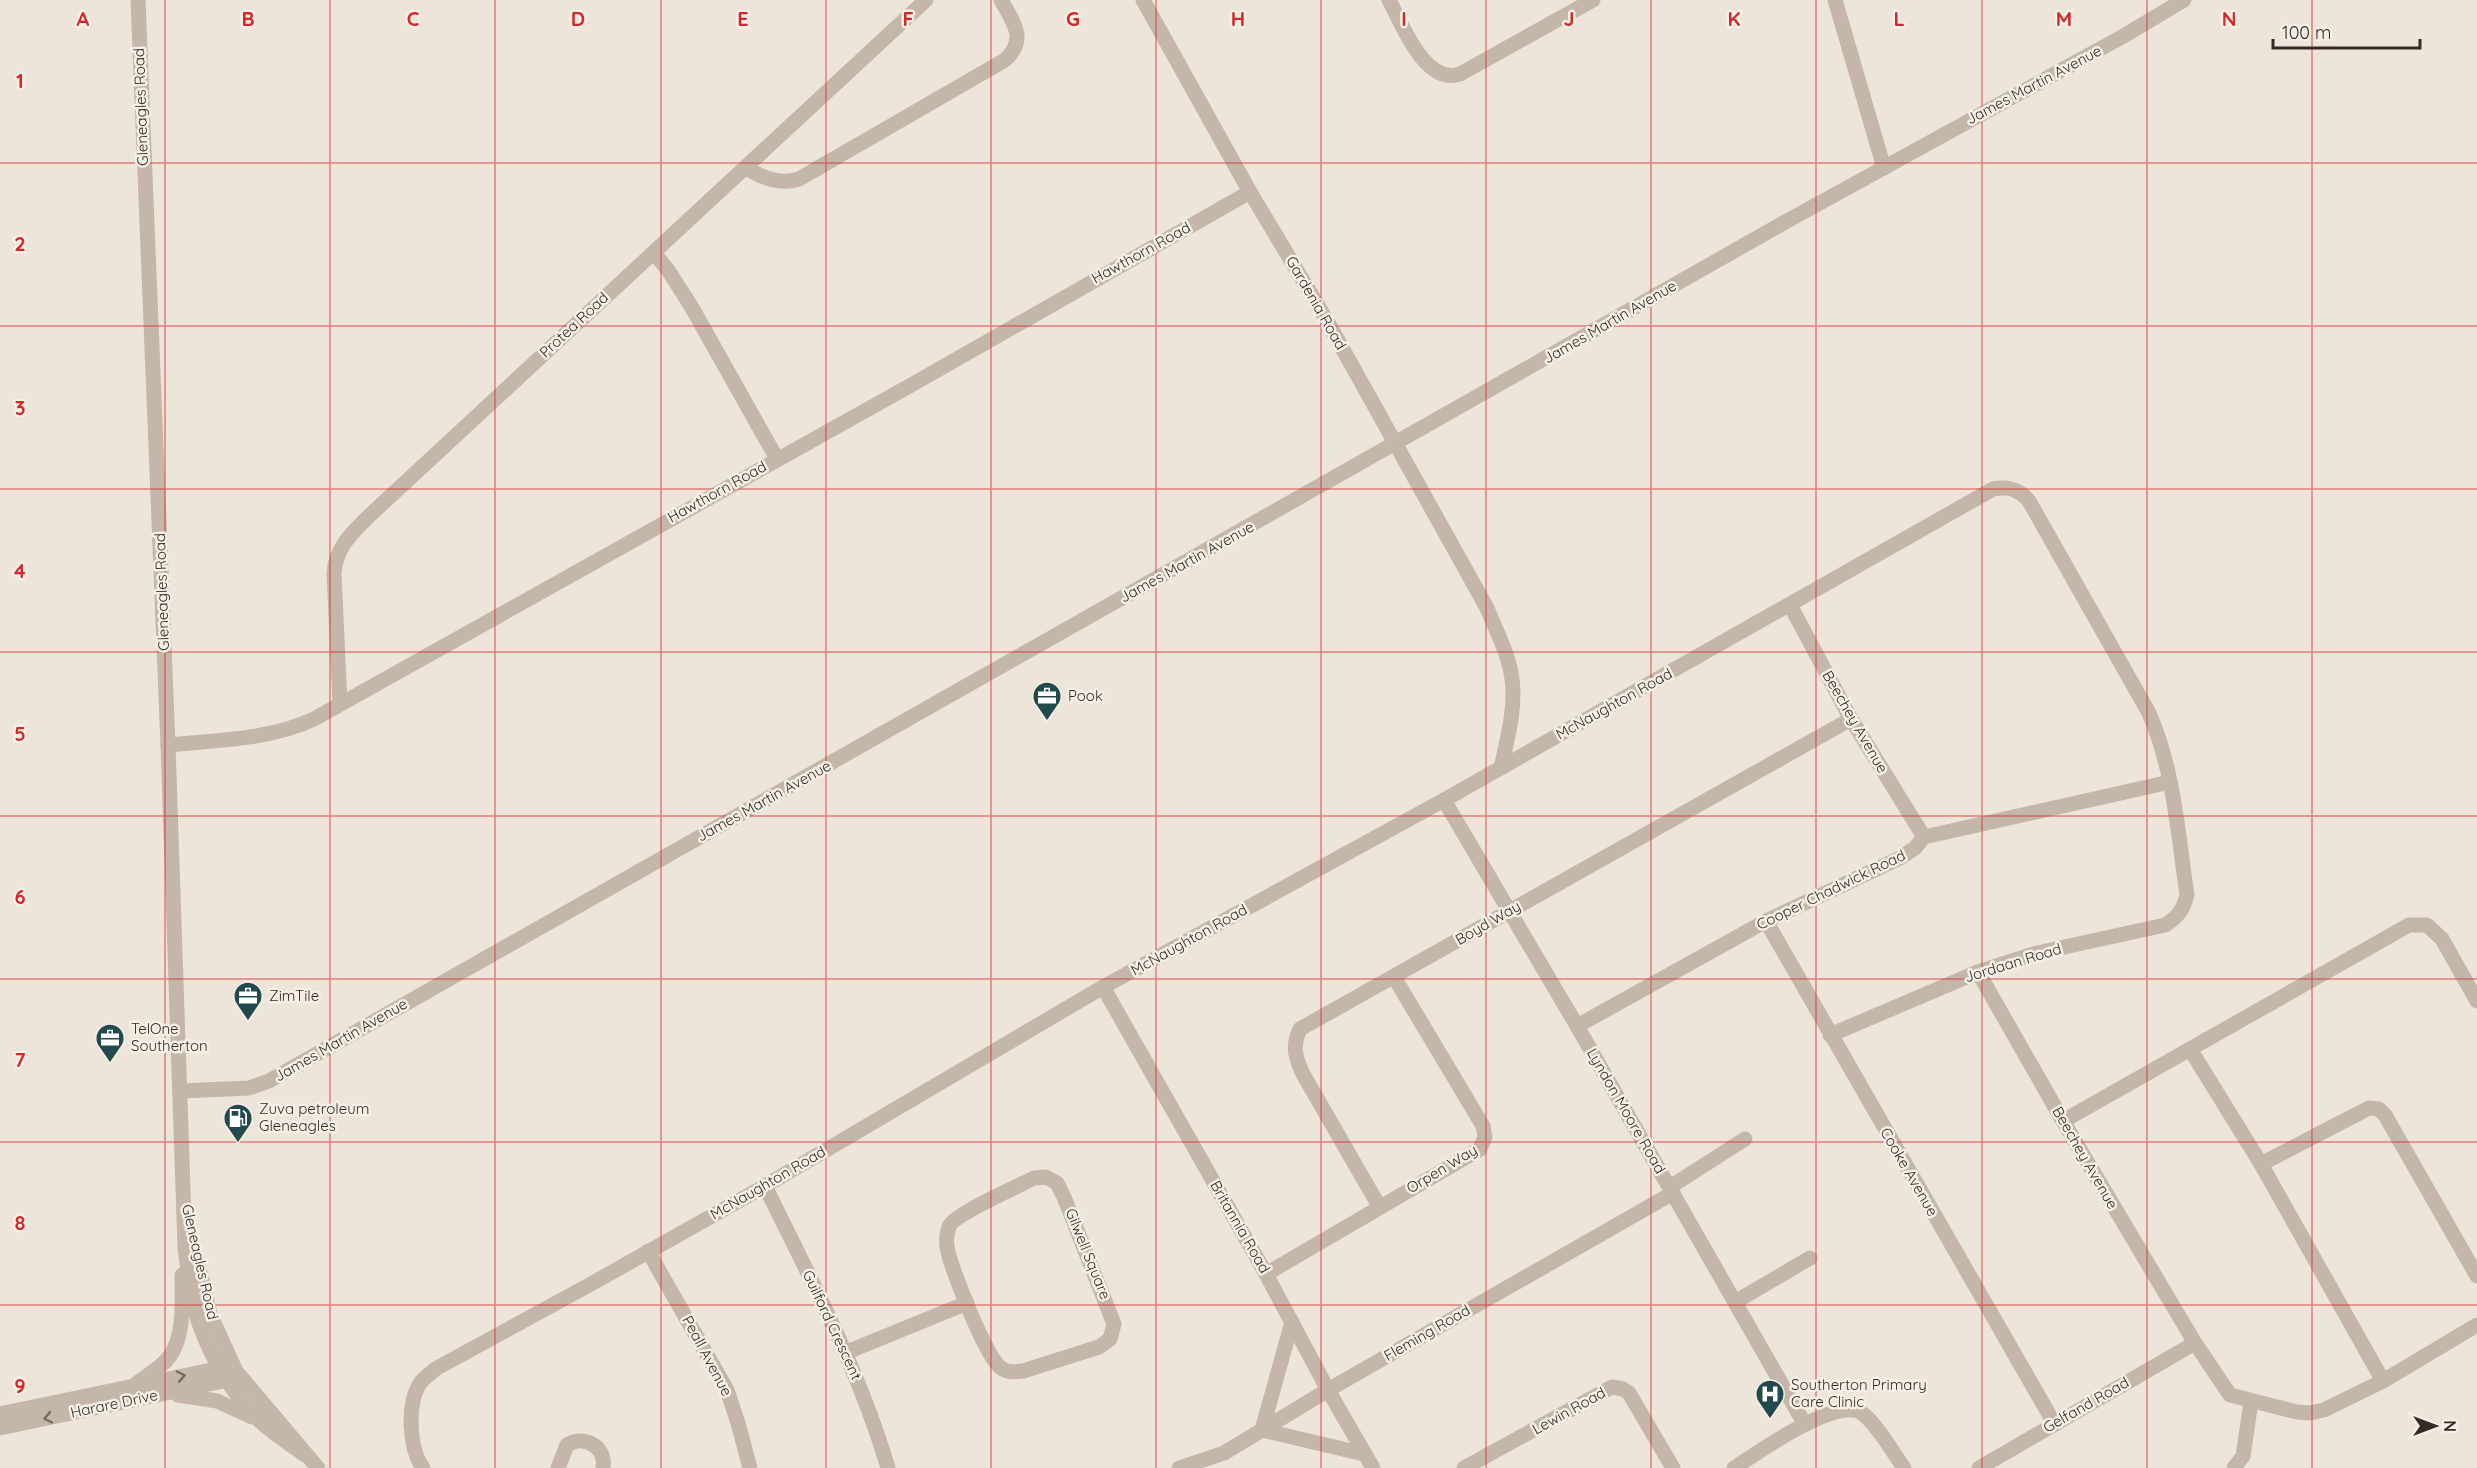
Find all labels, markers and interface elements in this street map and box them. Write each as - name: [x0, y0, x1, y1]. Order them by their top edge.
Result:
- text: A: [77, 6, 90, 31]
- text: B: [241, 6, 255, 31]
- text: C: [407, 6, 420, 31]
- text: D: [571, 6, 585, 31]
- text: E: [737, 6, 749, 31]
- text: F: [902, 6, 914, 31]
- text: G: [1066, 6, 1080, 31]
- text: H: [1231, 6, 1245, 31]
- text: I: [1401, 6, 1407, 31]
- text: J: [1563, 6, 1575, 31]
- text: K: [1727, 6, 1741, 31]
- text: L: [1893, 6, 1905, 31]
- text: M: [2056, 6, 2072, 31]
- text: N: [2222, 6, 2236, 31]
- scale bar: [2273, 12, 2420, 50]
- text: 100 m: [2282, 21, 2331, 44]
- street label: James Martin Avenue: [1963, 41, 2105, 128]
- street label: Gleneagles Road: [129, 48, 152, 166]
- text: 1: [16, 68, 24, 93]
- street label: Hawthorn Road: [1088, 218, 1194, 288]
- text: 2: [14, 231, 26, 256]
- street label: Gardenia Road: [1282, 253, 1351, 353]
- street label: James Martin Avenue: [1540, 276, 1680, 367]
- street label: Protea Road: [535, 288, 612, 361]
- text: 3: [15, 395, 25, 420]
- street label: Hawthorn Road: [664, 457, 770, 527]
- street label: James Martin Avenue: [1116, 517, 1257, 606]
- street label: Gleneagles Road: [150, 533, 173, 651]
- text: 4: [14, 558, 26, 583]
- street label: McNaughton Road: [1552, 664, 1675, 743]
- street label: Beechey Avenue: [1818, 667, 1892, 776]
- office icon: Pook: [1031, 680, 1063, 722]
- place label: Pook: [1068, 686, 1103, 705]
- text: 5: [14, 721, 26, 746]
- street label: James Martin Avenue: [693, 756, 834, 845]
- street label: Cooper Chadwick Road: [1753, 845, 1908, 934]
- text: 6: [14, 884, 26, 909]
- street label: Boyd Way: [1452, 896, 1524, 949]
- street label: McNaughton Road: [1127, 900, 1250, 979]
- street label: Jordaan Road: [1962, 939, 2064, 986]
- office icon: ZimTile: [232, 980, 264, 1022]
- place label: ZimTile: [269, 986, 319, 1005]
- street label: James Martin Avenue: [271, 994, 411, 1085]
- place label: TelOne Southerton: [131, 1019, 208, 1055]
- office icon: TelOne Southerton: [94, 1022, 126, 1064]
- street label: Lyndon Moore Road: [1583, 1045, 1670, 1177]
- text: 7: [15, 1047, 26, 1072]
- place label: Zuva petroleum Gleneagles: [259, 1099, 369, 1135]
- fuel station icon: Zuva petroleum Gleneagles: [222, 1102, 254, 1144]
- street label: Beechey Avenue: [2048, 1103, 2122, 1212]
- street label: Cooke Avenue: [1876, 1124, 1943, 1220]
- street label: Orpen Way: [1403, 1140, 1481, 1197]
- street label: McNaughton Road: [707, 1142, 829, 1223]
- street label: Britannia Road: [1206, 1177, 1275, 1276]
- street label: Gleneagles Road: [178, 1202, 223, 1322]
- street label: Gilwell Square: [1062, 1205, 1115, 1302]
- text: 8: [15, 1210, 26, 1235]
- street label: Guilford Crescent: [799, 1267, 866, 1383]
- street label: Fleming Road: [1380, 1300, 1473, 1365]
- street label: Peall Avenue: [678, 1312, 737, 1399]
- one-way arrow: [175, 1370, 185, 1383]
- street label: Gelfand Road: [2039, 1372, 2132, 1437]
- text: 9: [14, 1373, 26, 1398]
- place label: Southerton Primary Care Clinic: [1791, 1375, 1927, 1411]
- hospital icon: Southerton Primary Care Clinic: [1754, 1378, 1786, 1420]
- street label: Lewin Road: [1529, 1383, 1609, 1438]
- street label: Harare Drive: [69, 1385, 159, 1422]
- north arrow: [2405, 1396, 2465, 1456]
- one-way arrow: [43, 1411, 53, 1424]
- text: N: [2440, 1420, 2460, 1432]

